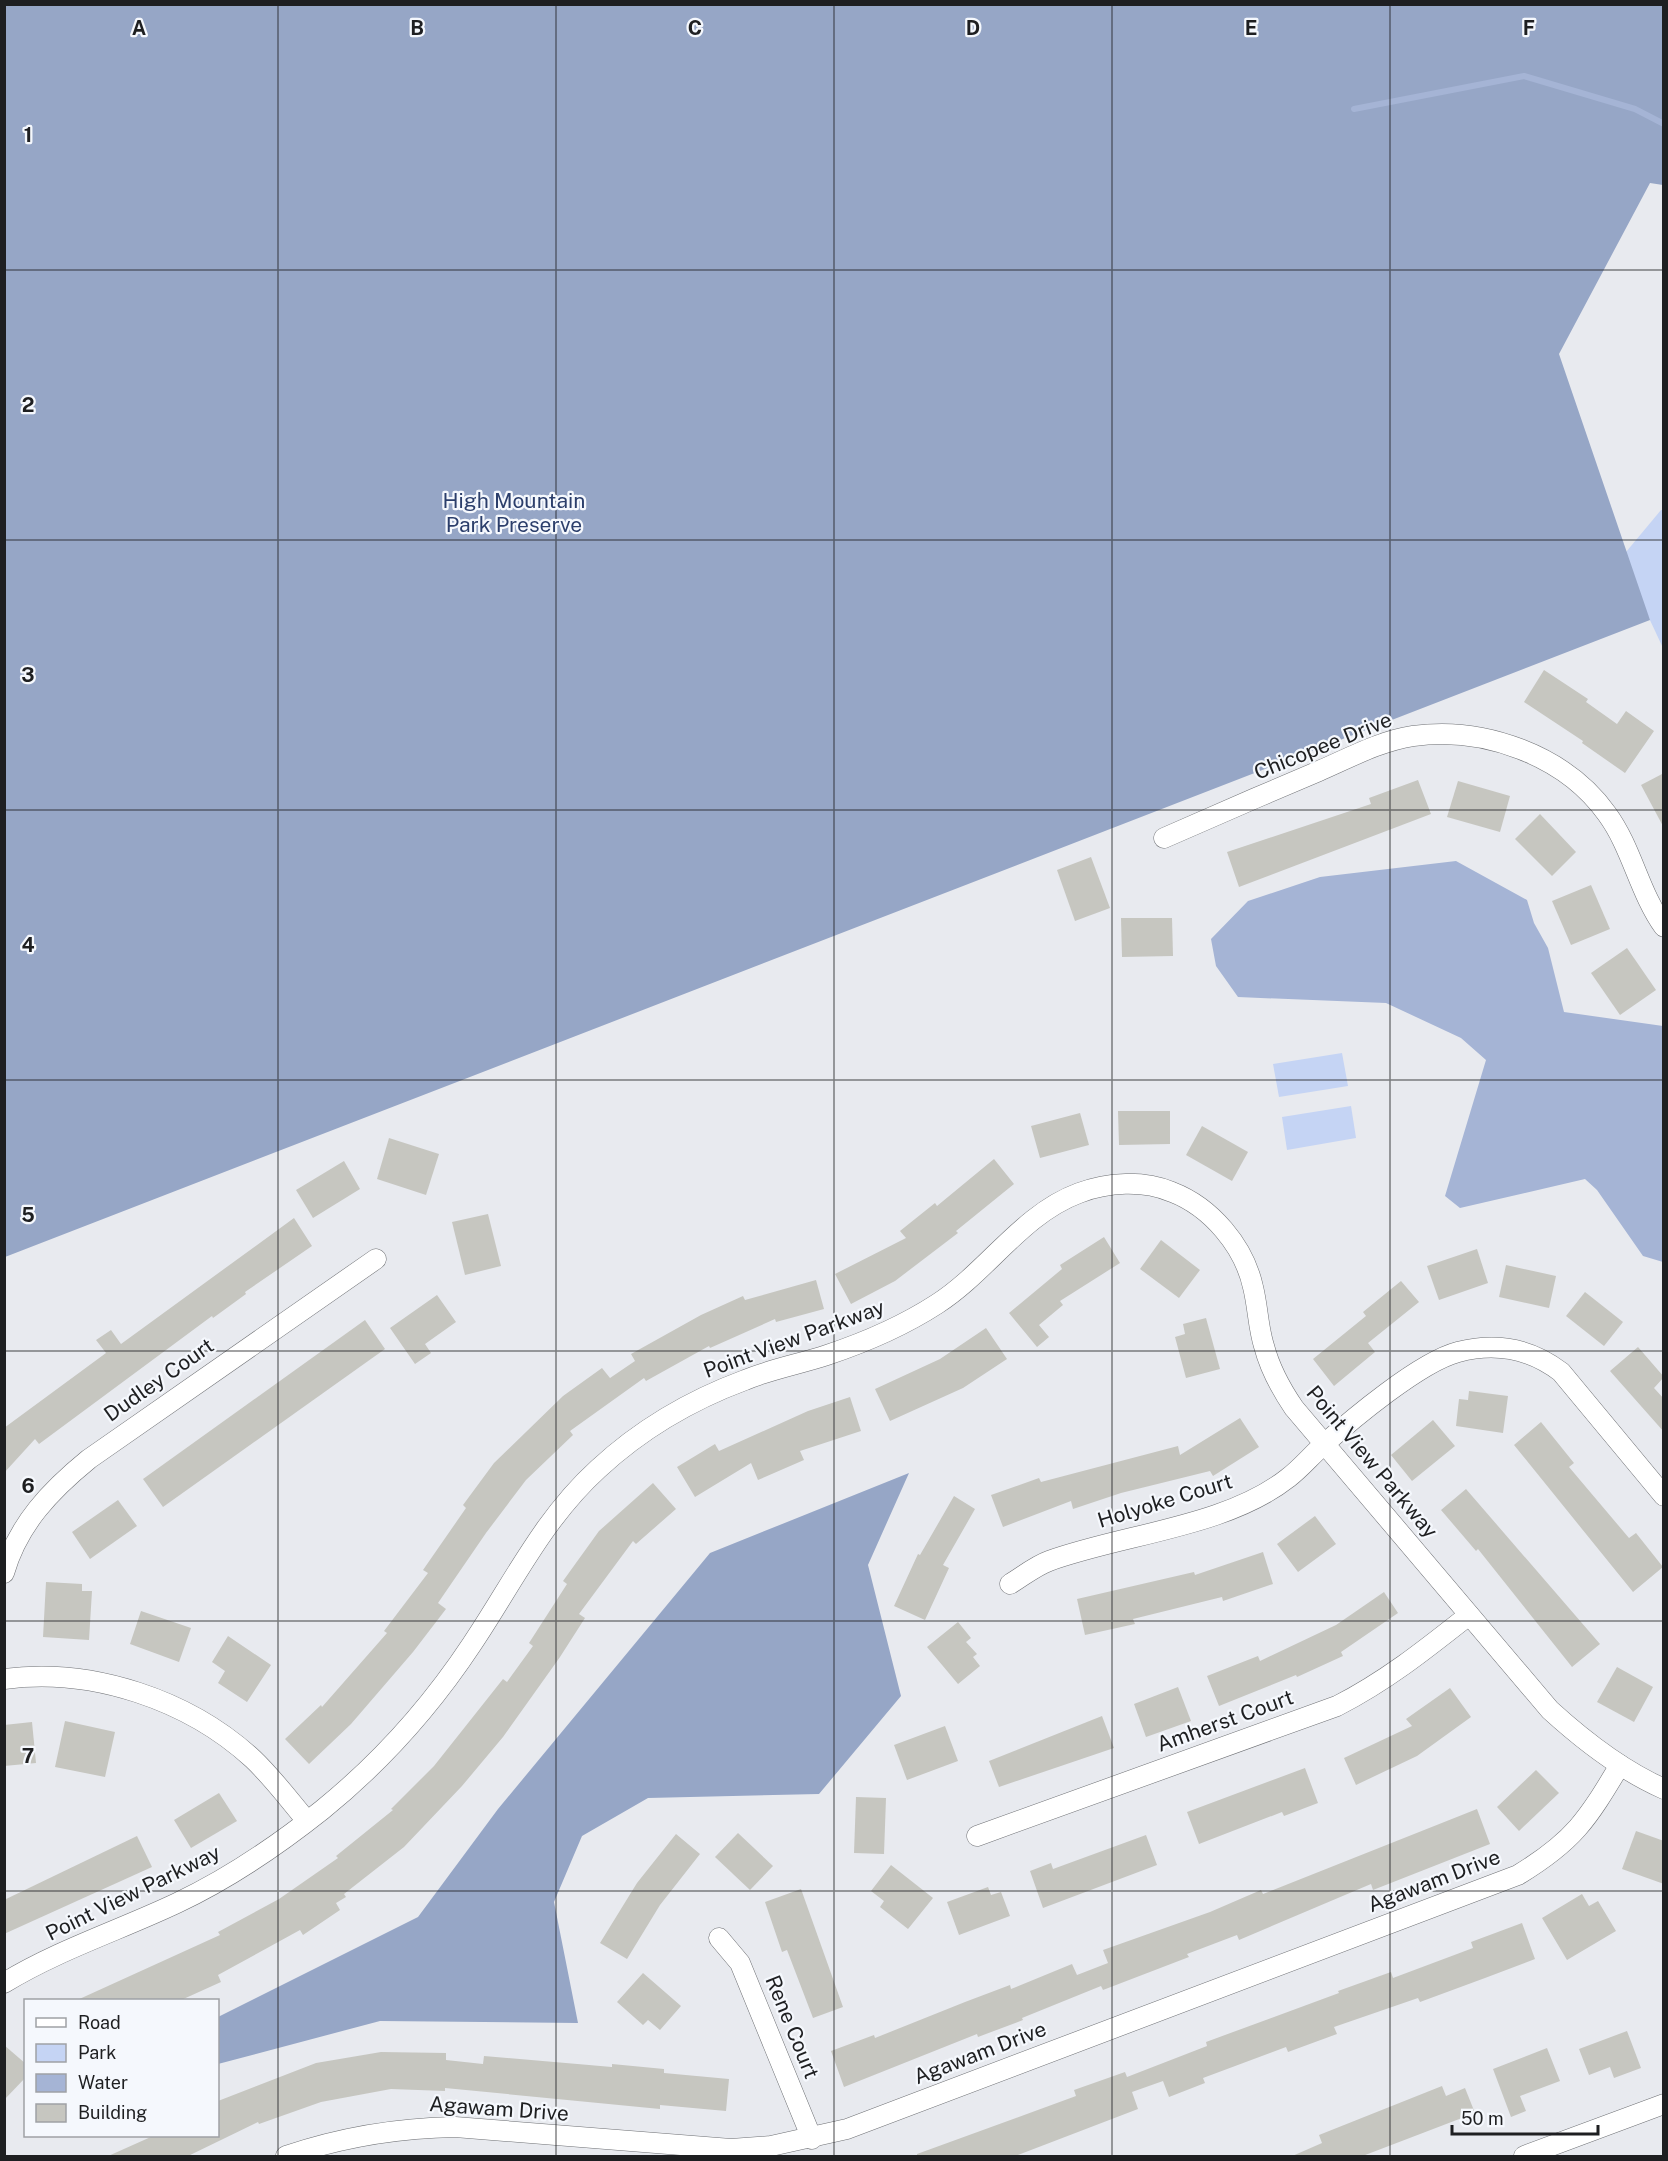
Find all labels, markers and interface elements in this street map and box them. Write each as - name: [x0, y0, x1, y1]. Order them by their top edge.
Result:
- text: A: [132, 16, 146, 40]
- text: B: [410, 16, 424, 40]
- text: C: [688, 16, 702, 40]
- text: D: [966, 16, 980, 40]
- text: E: [1245, 16, 1257, 40]
- text: F: [1523, 16, 1535, 40]
- text: 1: [24, 123, 32, 147]
- text: 2: [22, 393, 34, 417]
- park label: High Mountain Park Preserve: [443, 488, 585, 537]
- text: 3: [21, 663, 35, 687]
- street label: Chicopee Drive: [1250, 707, 1395, 785]
- text: 4: [21, 933, 35, 957]
- text: 5: [21, 1203, 35, 1227]
- street label: Point View Parkway: [700, 1294, 888, 1383]
- street label: Dudley Court: [99, 1333, 218, 1427]
- street label: Point View Parkway: [1301, 1380, 1443, 1543]
- street label: Holyoke Court: [1095, 1468, 1235, 1533]
- text: 6: [21, 1474, 35, 1498]
- street label: Amherst Court: [1153, 1684, 1297, 1757]
- text: 7: [22, 1744, 34, 1768]
- street label: Point View Parkway: [41, 1839, 224, 1946]
- street label: Agawam Drive: [1364, 1844, 1504, 1917]
- street label: Rene Court: [760, 1971, 825, 2082]
- legend: [24, 1999, 219, 2137]
- text: Road: [78, 2012, 121, 2033]
- street label: Agawam Drive: [910, 2016, 1050, 2089]
- text: Park: [78, 2042, 116, 2063]
- text: Water: [78, 2072, 128, 2093]
- street label: Agawam Drive: [428, 2091, 570, 2126]
- scale bar: [1452, 2098, 1598, 2136]
- text: Building: [78, 2102, 147, 2123]
- text: 50 m: [1461, 2108, 1504, 2129]

